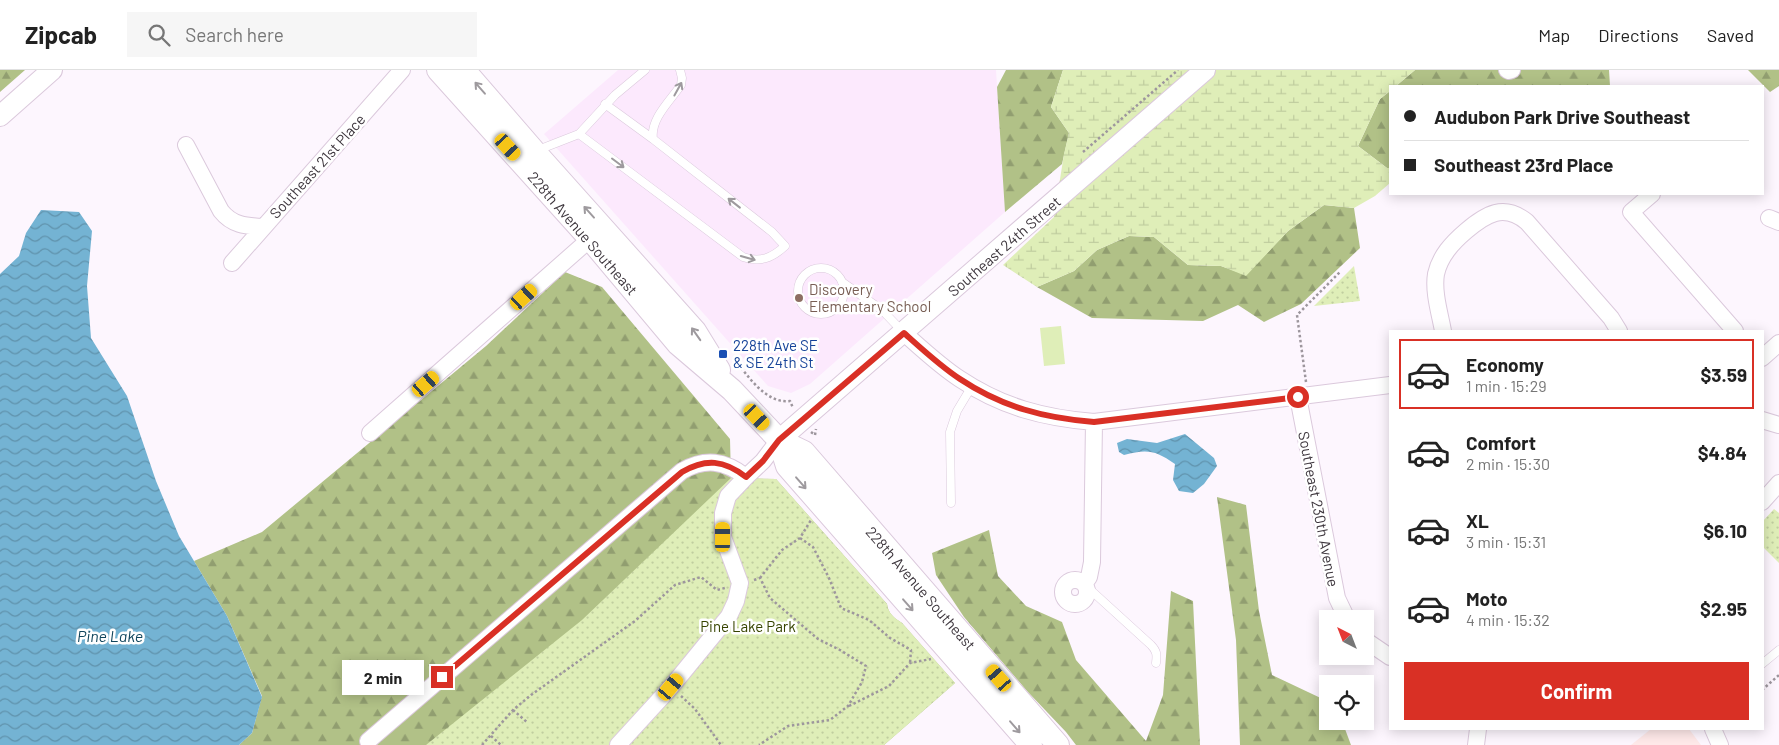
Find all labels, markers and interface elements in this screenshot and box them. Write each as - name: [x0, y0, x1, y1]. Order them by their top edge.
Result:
- search box: [127, 12, 477, 57]
- text: Zipcab: [25, 20, 97, 49]
- icon: search: [145, 21, 173, 49]
- text: Search here: [185, 23, 284, 46]
- text: Map: [1538, 24, 1570, 46]
- text: Directions: [1598, 24, 1679, 46]
- text: Saved: [1707, 24, 1754, 46]
- one-way arrow: [474, 82, 486, 95]
- one-way arrow: [673, 82, 683, 96]
- text: Audubon Park Drive Southeast: [1434, 105, 1690, 128]
- street label: Southeast 21st Place: [265, 110, 369, 222]
- car: [492, 131, 523, 163]
- text: Southeast 23rd Place: [1434, 153, 1613, 176]
- one-way arrow: [611, 158, 625, 168]
- street label: 228th Avenue Southeast: [524, 168, 642, 298]
- street label: Southeast 24th Street: [944, 192, 1064, 300]
- one-way arrow: [727, 198, 741, 208]
- one-way arrow: [583, 206, 594, 219]
- one-way arrow: [740, 253, 756, 263]
- place label: Discovery Elementary School: [809, 280, 931, 315]
- car: [507, 281, 540, 313]
- marker: Discovery Elementary School: [793, 292, 805, 304]
- one-way arrow: [691, 327, 701, 341]
- place label: 228th Ave SE & SE 24th St: [733, 336, 818, 371]
- marker: 228th Ave SE & SE 24th St: [717, 348, 729, 360]
- icon: car: [1406, 352, 1451, 397]
- text: Economy: [1466, 353, 1544, 376]
- text: $3.59: [1700, 363, 1747, 386]
- car: [409, 368, 442, 400]
- text: 1 min · 15:29: [1466, 376, 1547, 395]
- route start: [1287, 386, 1309, 408]
- car: [741, 401, 772, 433]
- street label: Southeast 230th Avenue: [1295, 430, 1343, 588]
- icon: car: [1406, 430, 1451, 475]
- text: Comfort: [1466, 431, 1536, 454]
- text: $4.84: [1698, 441, 1747, 464]
- text: 2 min · 15:30: [1466, 454, 1550, 473]
- one-way arrow: [795, 476, 807, 489]
- icon: car: [1406, 508, 1451, 553]
- text: XL: [1466, 509, 1489, 532]
- text: $6.10: [1703, 519, 1747, 542]
- car: [715, 522, 730, 552]
- street label: 228th Avenue Southeast: [862, 523, 980, 653]
- text: 3 min · 15:31: [1466, 532, 1546, 551]
- icon: car: [1406, 586, 1451, 631]
- text: Moto: [1466, 587, 1508, 610]
- text: $2.95: [1700, 597, 1747, 620]
- one-way arrow: [902, 598, 913, 611]
- north arrow: [1319, 610, 1374, 665]
- map controls: [1319, 610, 1374, 730]
- text: 4 min · 15:32: [1466, 610, 1550, 629]
- park label: Pine Lake Park: [700, 617, 796, 635]
- water label: Pine Lake: [77, 626, 143, 645]
- callout: 2 min: [342, 660, 424, 694]
- car: [983, 662, 1014, 694]
- button: Confirm: [1404, 662, 1749, 720]
- route end: [431, 666, 453, 688]
- text: 2 min: [364, 668, 402, 687]
- car: [655, 671, 686, 703]
- button: locate: [1319, 675, 1374, 730]
- one-way arrow: [1009, 721, 1021, 734]

